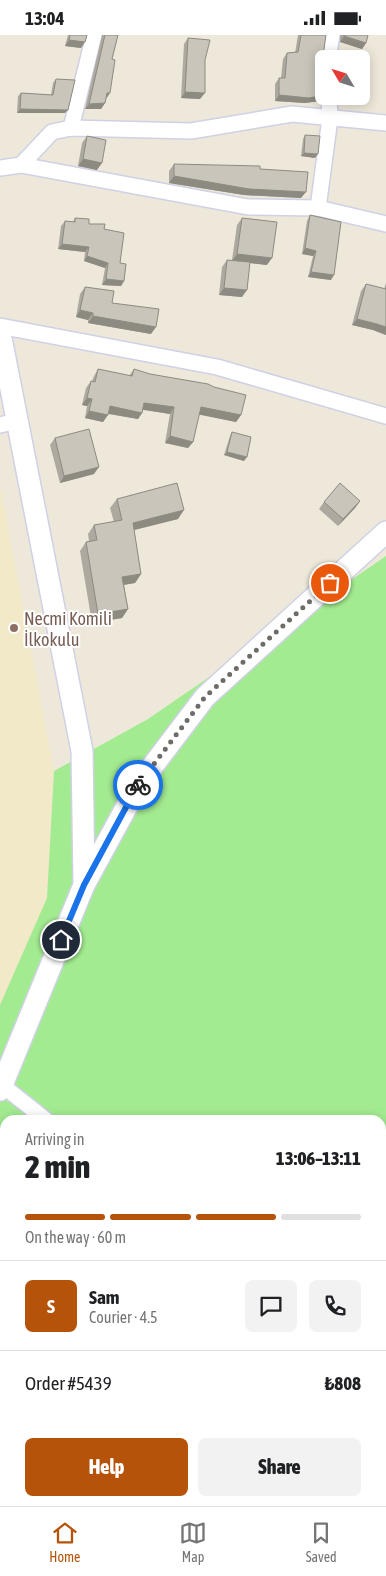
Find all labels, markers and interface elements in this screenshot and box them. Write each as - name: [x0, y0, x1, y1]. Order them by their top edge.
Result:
- text: 13:04: [25, 7, 64, 29]
- north arrow: [315, 50, 370, 105]
- map controls: [315, 50, 370, 105]
- pin: [309, 562, 351, 604]
- icon: bag: [316, 569, 344, 597]
- place label: Necmi Komili İlkokulu: [24, 608, 112, 650]
- marker: Necmi Komili İlkokulu: [8, 622, 20, 634]
- courier: [113, 760, 163, 810]
- icon: bike: [124, 771, 152, 799]
- pin: [40, 919, 82, 961]
- icon: home: [47, 926, 75, 954]
- text: Arriving in: [25, 1130, 85, 1148]
- text: 13:06–13:11: [276, 1147, 361, 1169]
- text: 2 min: [25, 1148, 90, 1185]
- text: On the way · 60 m: [25, 1228, 126, 1246]
- button: chat: [245, 1280, 297, 1332]
- button: phone: [309, 1280, 361, 1332]
- text: Sam: [89, 1286, 120, 1308]
- text: S: [47, 1295, 55, 1317]
- text: Courier · 4.5: [89, 1308, 158, 1326]
- text: Order #5439: [25, 1372, 112, 1394]
- text: ₺808: [325, 1372, 361, 1394]
- button: Help: [25, 1438, 188, 1496]
- button: Share: [198, 1438, 361, 1496]
- tab: Home: [49, 1519, 80, 1565]
- tab: Map: [179, 1519, 207, 1565]
- tab: Saved: [306, 1519, 337, 1565]

